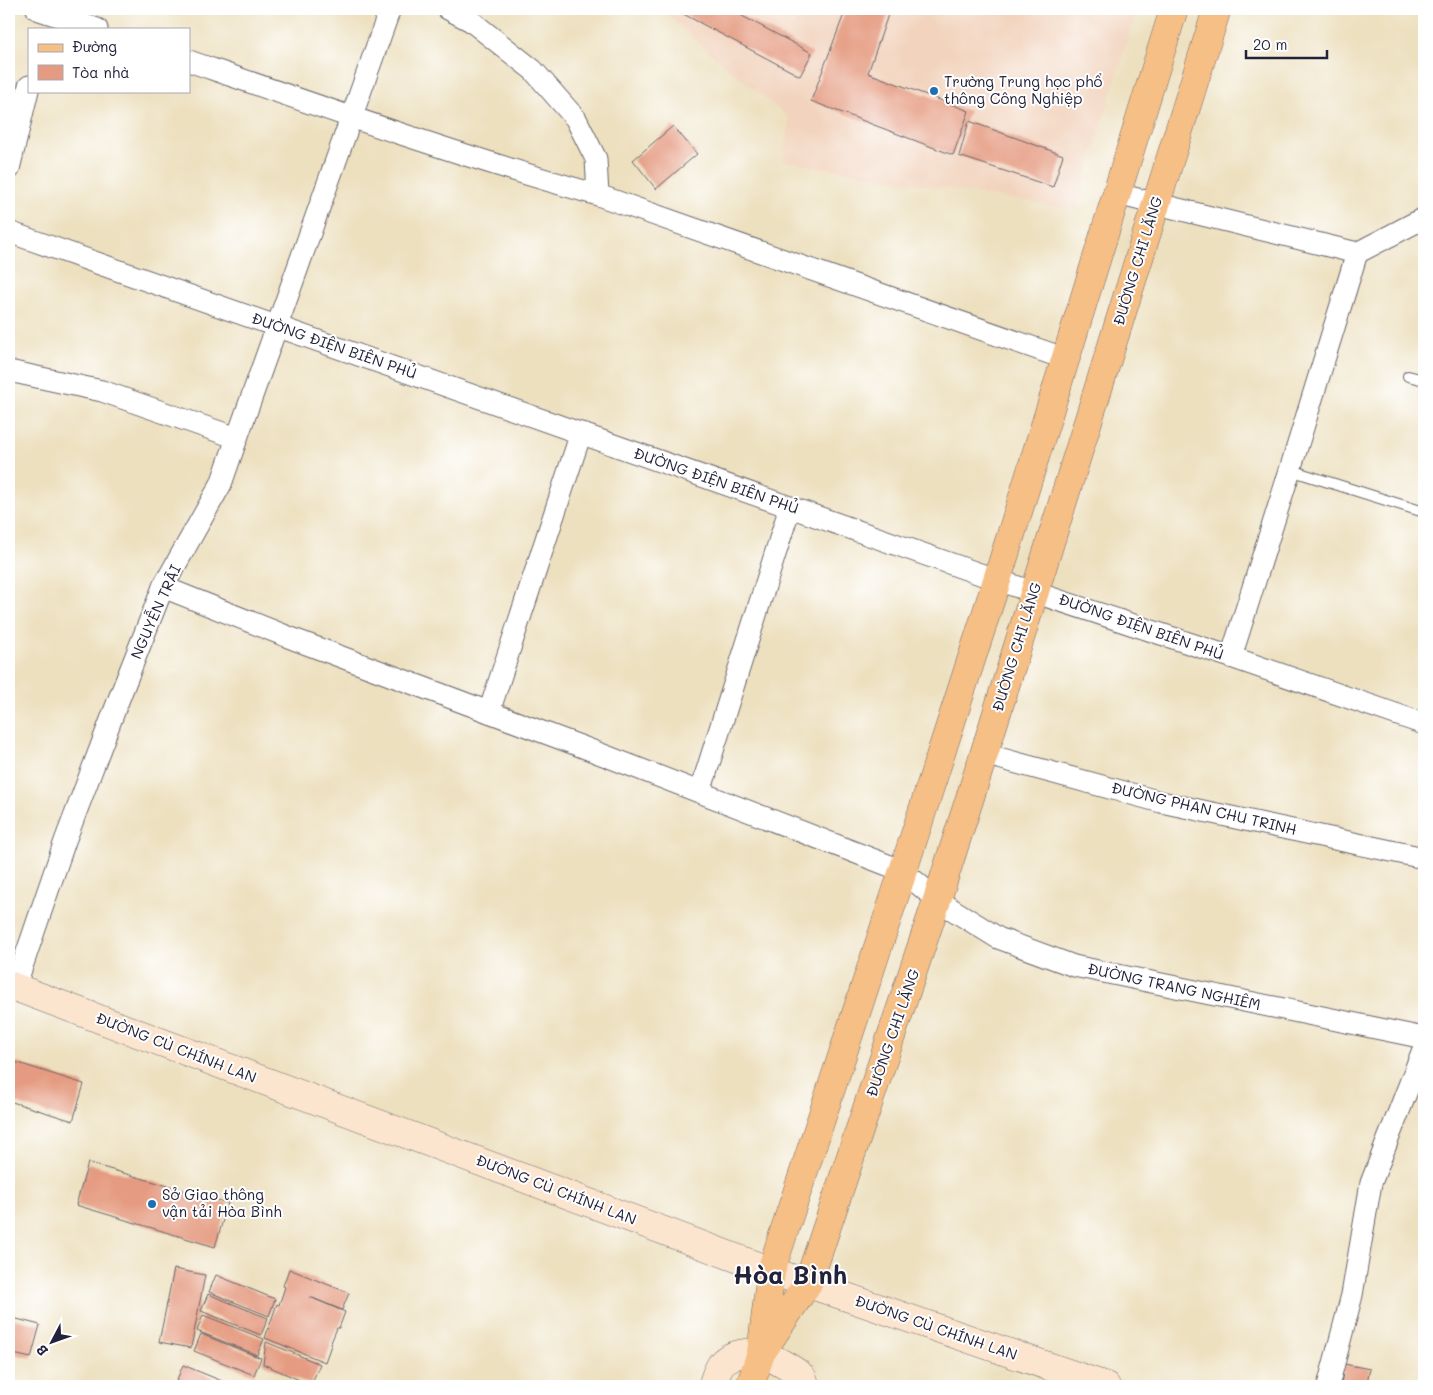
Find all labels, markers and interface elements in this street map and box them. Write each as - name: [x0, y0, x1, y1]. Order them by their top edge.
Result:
- legend: [28, 28, 190, 92]
- scale bar: [1246, 28, 1327, 60]
- text: 20 m: [1253, 34, 1287, 54]
- text: Đường: [72, 36, 117, 56]
- text: Tòa nhà: [72, 62, 130, 82]
- place label: Trường Trung học phổ thông Công Nghiệp: [944, 71, 1102, 108]
- marker: Trường Trung học phổ thông Công Nghiệp: [928, 85, 940, 97]
- street label: ĐƯỜNG CHI LĂNG: [1108, 194, 1166, 328]
- street label: ĐƯỜNG ĐIỆN BIÊN PHỦ: [249, 307, 419, 383]
- street label: ĐƯỜNG ĐIỆN BIÊN PHỦ: [631, 442, 801, 518]
- street label: NGUYỄN TRÃI: [124, 560, 185, 662]
- street label: ĐƯỜNG CHI LĂNG: [987, 580, 1045, 714]
- street label: ĐƯỜNG ĐIỆN BIÊN PHỦ: [1056, 588, 1226, 664]
- street label: ĐƯỜNG PHAN CHU TRINH: [1110, 777, 1299, 839]
- street label: ĐƯỜNG TRANG NGHIÊM: [1086, 958, 1263, 1014]
- street label: ĐƯỜNG CHI LĂNG: [861, 966, 923, 1099]
- street label: ĐƯỜNG CÙ CHÍNH LAN: [93, 1007, 259, 1087]
- street label: ĐƯỜNG CÙ CHÍNH LAN: [473, 1149, 639, 1229]
- place label: Sở Giao thông vận tải Hòa Bình: [162, 1184, 282, 1221]
- marker: Sở Giao thông vận tải Hòa Bình: [146, 1198, 158, 1210]
- district label: Hòa Bình: [733, 1258, 847, 1290]
- street label: ĐƯỜNG CÙ CHÍNH LAN: [853, 1290, 1020, 1364]
- north arrow: [28, 1318, 78, 1368]
- text: B: [32, 1341, 52, 1361]

